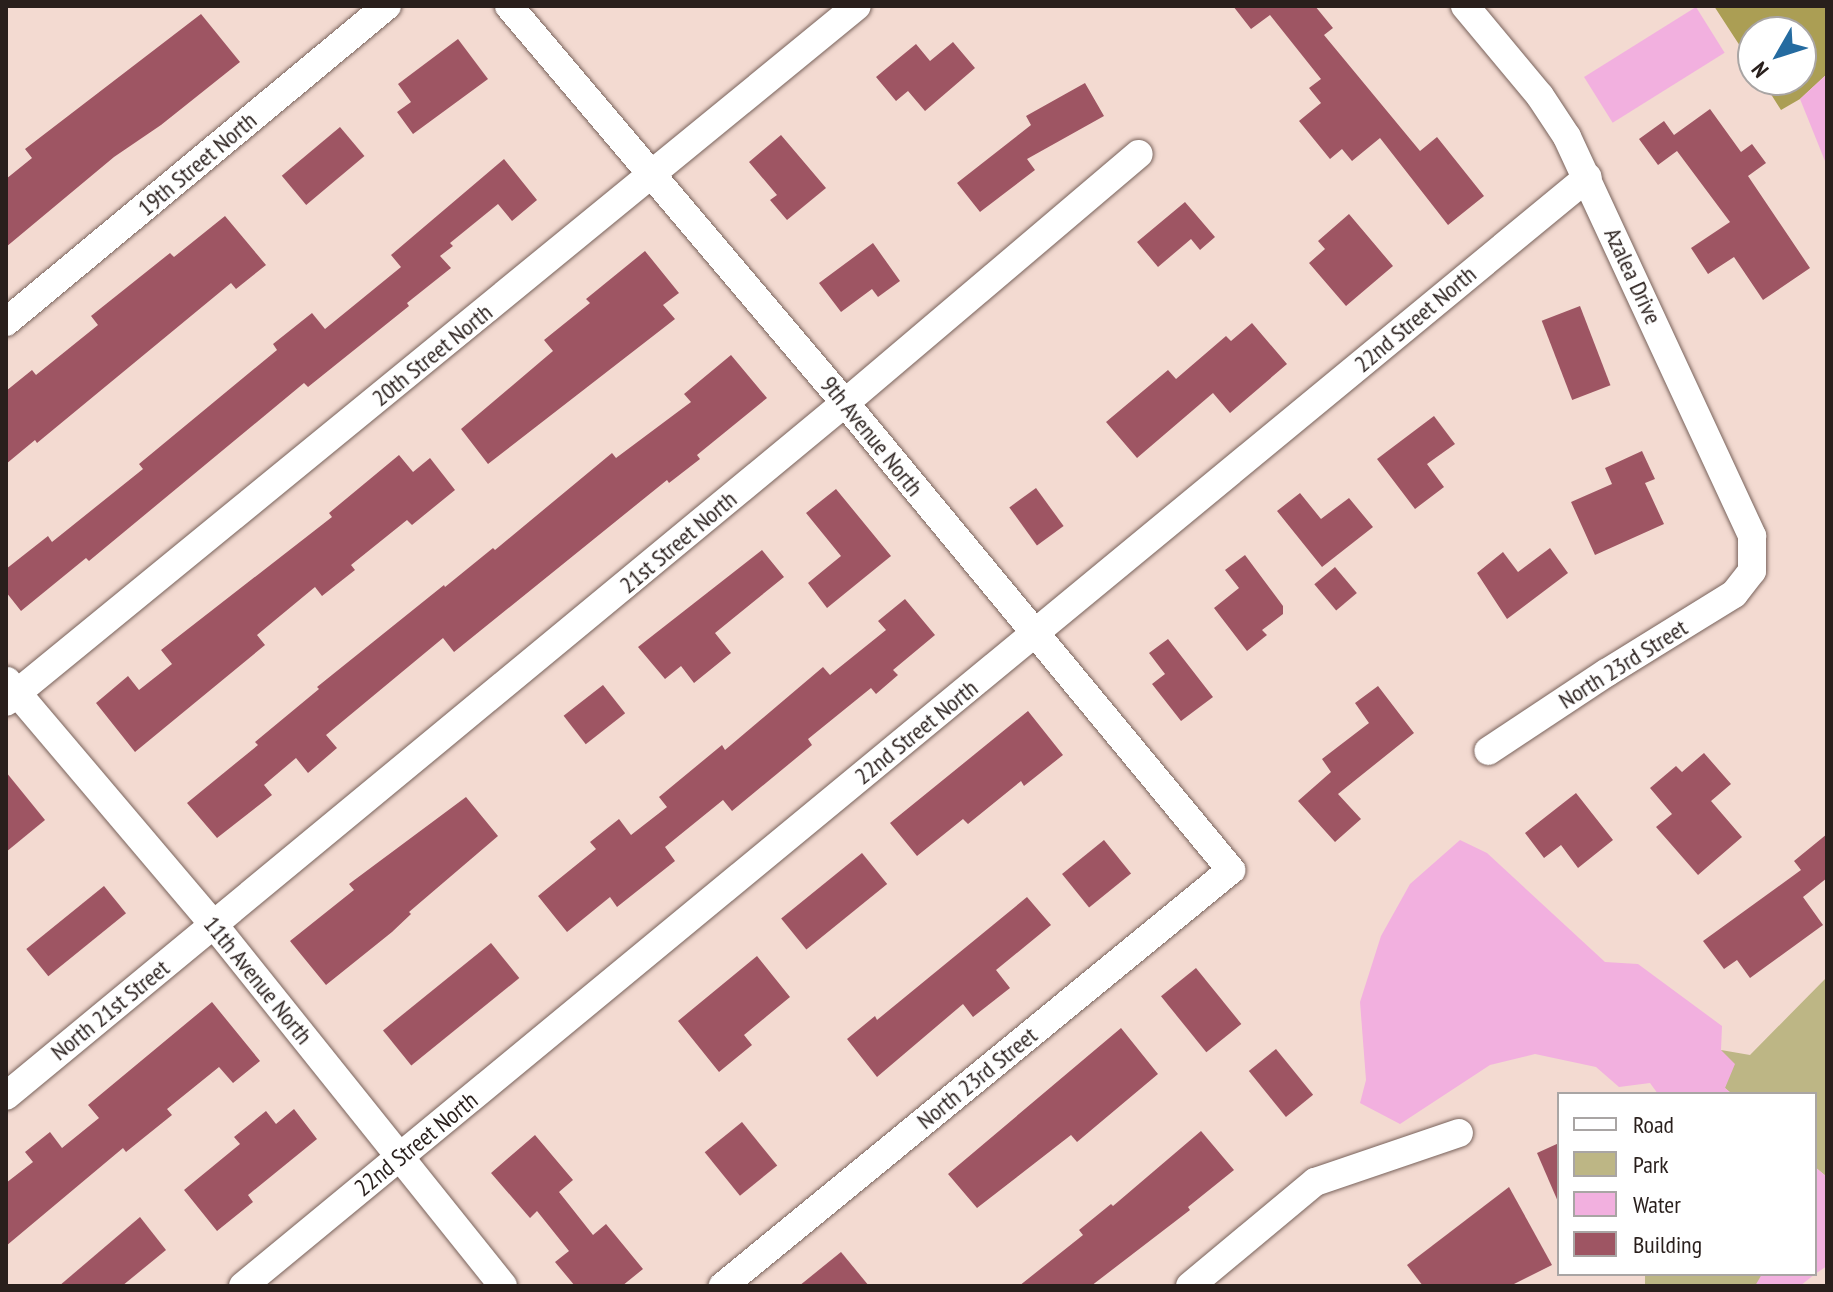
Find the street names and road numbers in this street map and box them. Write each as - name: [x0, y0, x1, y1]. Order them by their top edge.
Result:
- street label: 19th Street North: [132, 106, 262, 222]
- street label: Azalea Drive: [1598, 223, 1668, 329]
- street label: 22nd Street North: [1348, 260, 1482, 378]
- street label: 20th Street North: [366, 298, 498, 412]
- street label: 9th Avenue North: [815, 370, 929, 502]
- street label: 21st Street North: [614, 485, 742, 599]
- street label: North 23rd Street: [1553, 613, 1693, 715]
- street label: 22nd Street North: [849, 674, 983, 790]
- street label: 11th Avenue North: [197, 910, 319, 1050]
- street label: North 21st Street: [45, 954, 175, 1066]
- street label: North 23rd Street: [911, 1021, 1043, 1135]
- street label: 22nd Street North: [349, 1086, 483, 1202]

